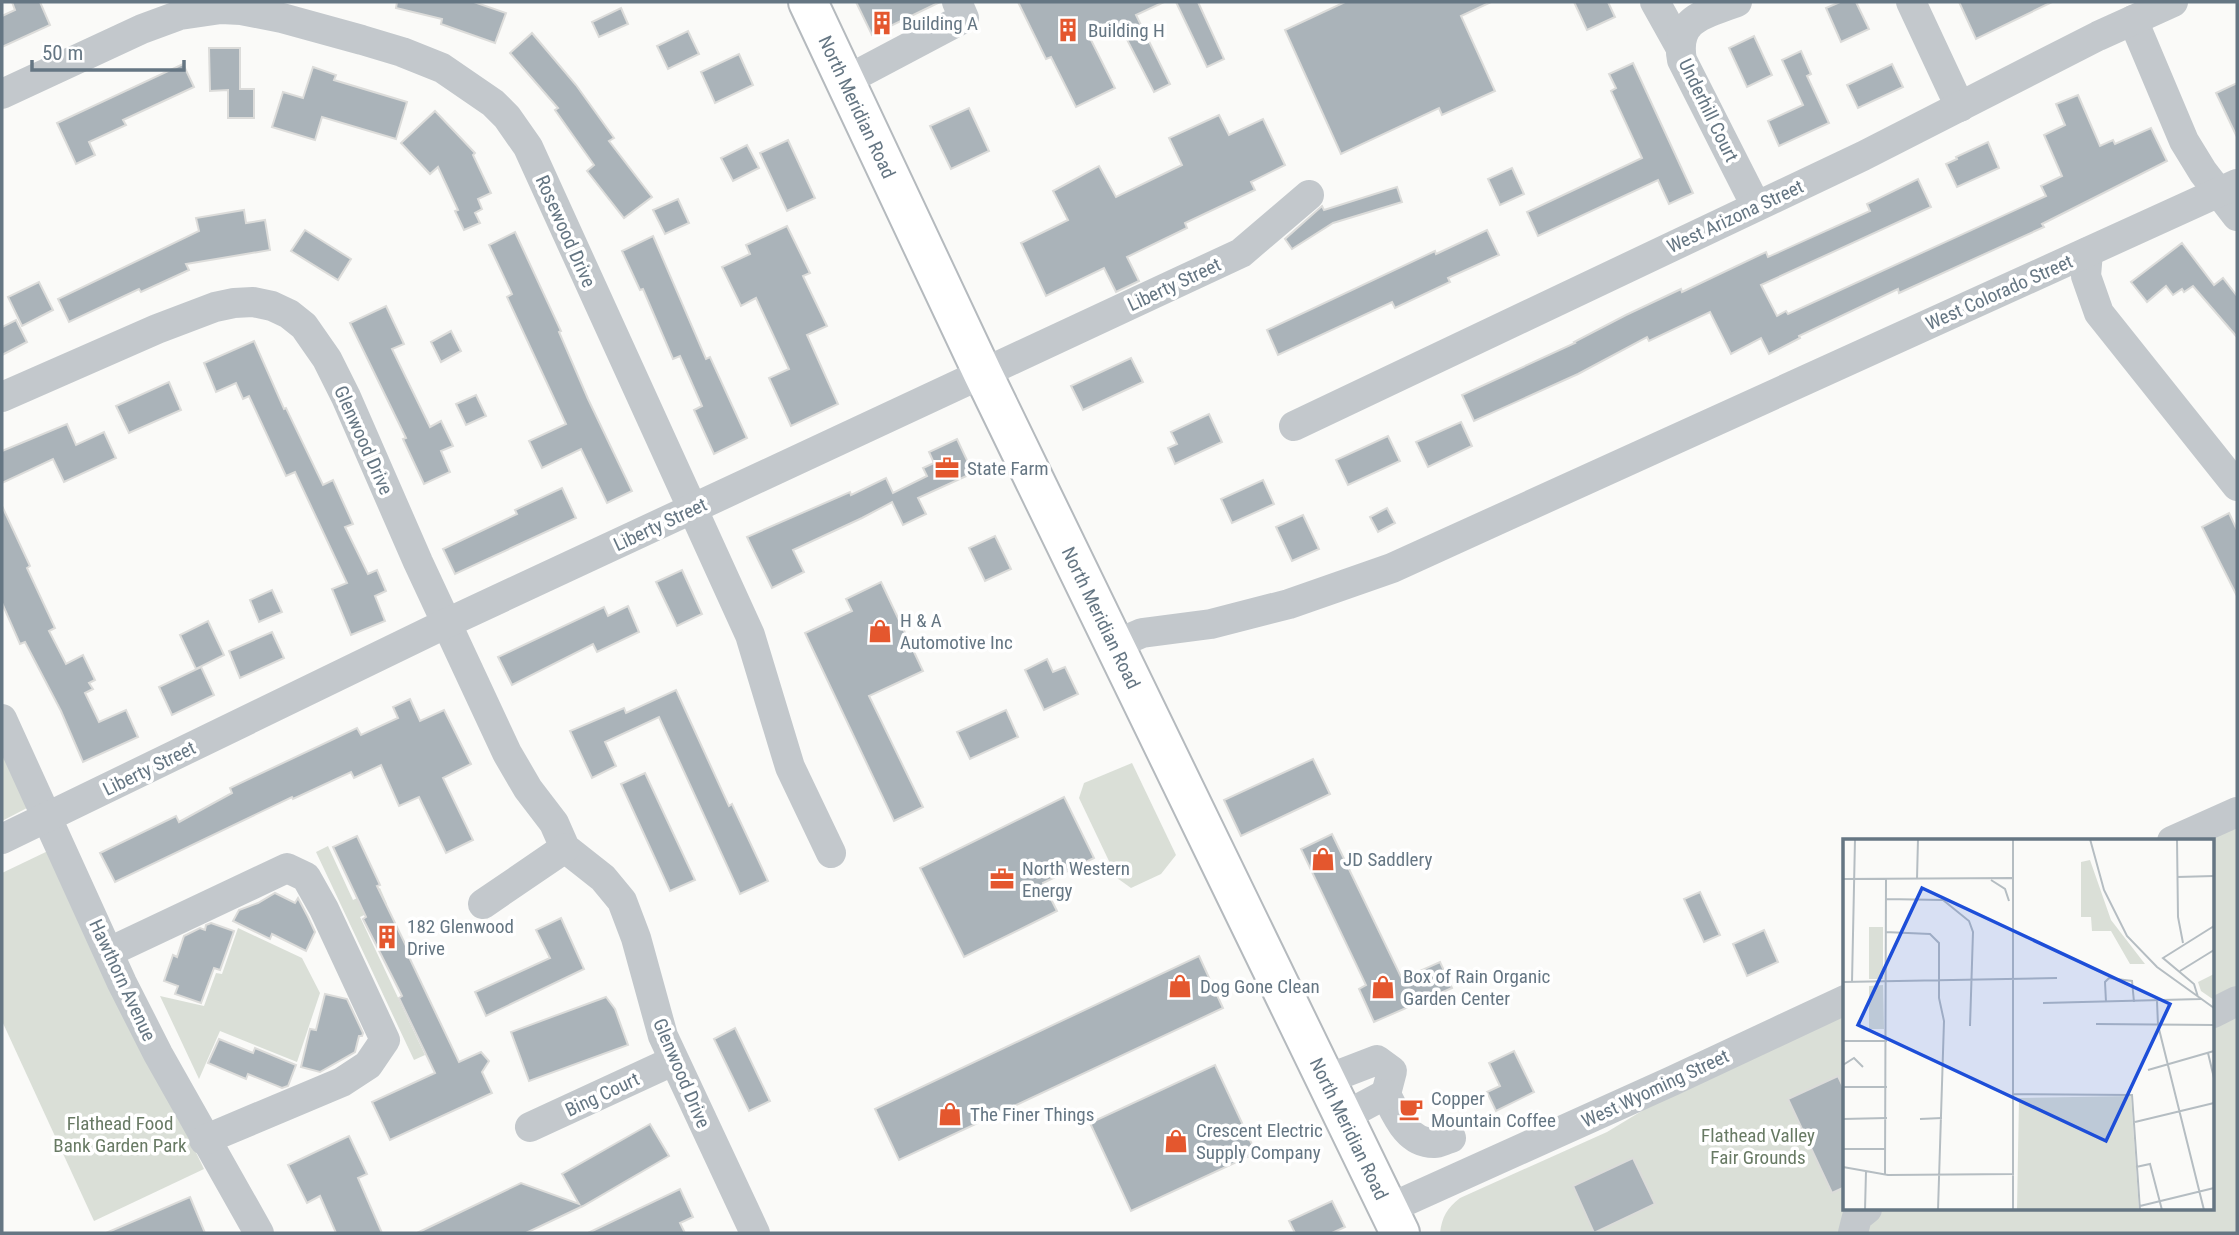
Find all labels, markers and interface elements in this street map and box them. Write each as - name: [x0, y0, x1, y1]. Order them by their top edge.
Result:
- building icon: Building A: [868, 9, 896, 37]
- place label: Building A: [902, 12, 978, 35]
- building icon: Building H: [1054, 16, 1082, 44]
- place label: Building H: [1088, 19, 1165, 42]
- scale bar: [32, 28, 184, 72]
- street label: North Meridian Road: [814, 32, 900, 182]
- text: 50 m: [42, 41, 83, 65]
- street label: Underhill Court: [1674, 55, 1743, 166]
- street label: Rosewood Drive: [531, 172, 601, 291]
- street label: West Arizona Street: [1663, 175, 1807, 258]
- street label: West Colorado Street: [1922, 250, 2076, 335]
- street label: Liberty Street: [1124, 253, 1225, 316]
- street label: Glenwood Drive: [329, 382, 398, 498]
- office icon: State Farm: [933, 454, 961, 482]
- place label: State Farm: [967, 457, 1048, 480]
- street label: Liberty Street: [610, 493, 711, 556]
- street label: North Meridian Road: [1057, 543, 1145, 693]
- place label: H & A Automotive Inc: [900, 609, 1013, 654]
- shop icon: H & A Automotive Inc: [866, 617, 894, 645]
- street label: Liberty Street: [99, 736, 199, 801]
- inset map: [1843, 839, 2214, 1210]
- shop icon: JD Saddlery: [1309, 845, 1337, 873]
- place label: JD Saddlery: [1343, 848, 1432, 871]
- place label: North Western Energy: [1022, 857, 1130, 902]
- office icon: North Western Energy: [988, 865, 1016, 893]
- place label: 182 Glenwood Drive: [407, 915, 514, 960]
- street label: Hawthorn Avenue: [84, 916, 161, 1045]
- building icon: 182 Glenwood Drive: [373, 923, 401, 951]
- place label: Box of Rain Organic Garden Center: [1403, 965, 1551, 1010]
- shop icon: Dog Gone Clean: [1166, 972, 1194, 1000]
- shop icon: Box of Rain Organic Garden Center: [1369, 973, 1397, 1001]
- place label: Dog Gone Clean: [1200, 975, 1320, 998]
- street label: Glenwood Drive: [648, 1015, 715, 1132]
- street label: West Wyoming Street: [1578, 1044, 1732, 1133]
- street label: North Meridian Road: [1305, 1054, 1393, 1204]
- street label: Bing Court: [562, 1067, 643, 1122]
- place label: Copper Mountain Coffee: [1431, 1087, 1556, 1132]
- cafe icon: Copper Mountain Coffee: [1397, 1095, 1425, 1123]
- shop icon: The Finer Things: [936, 1100, 964, 1128]
- place label: The Finer Things: [970, 1103, 1094, 1126]
- park label: Flathead Food Bank Garden Park: [53, 1112, 187, 1157]
- place label: Crescent Electric Supply Company: [1196, 1119, 1323, 1164]
- park label: Flathead Valley Fair Grounds: [1701, 1124, 1815, 1169]
- shop icon: Crescent Electric Supply Company: [1162, 1127, 1190, 1155]

